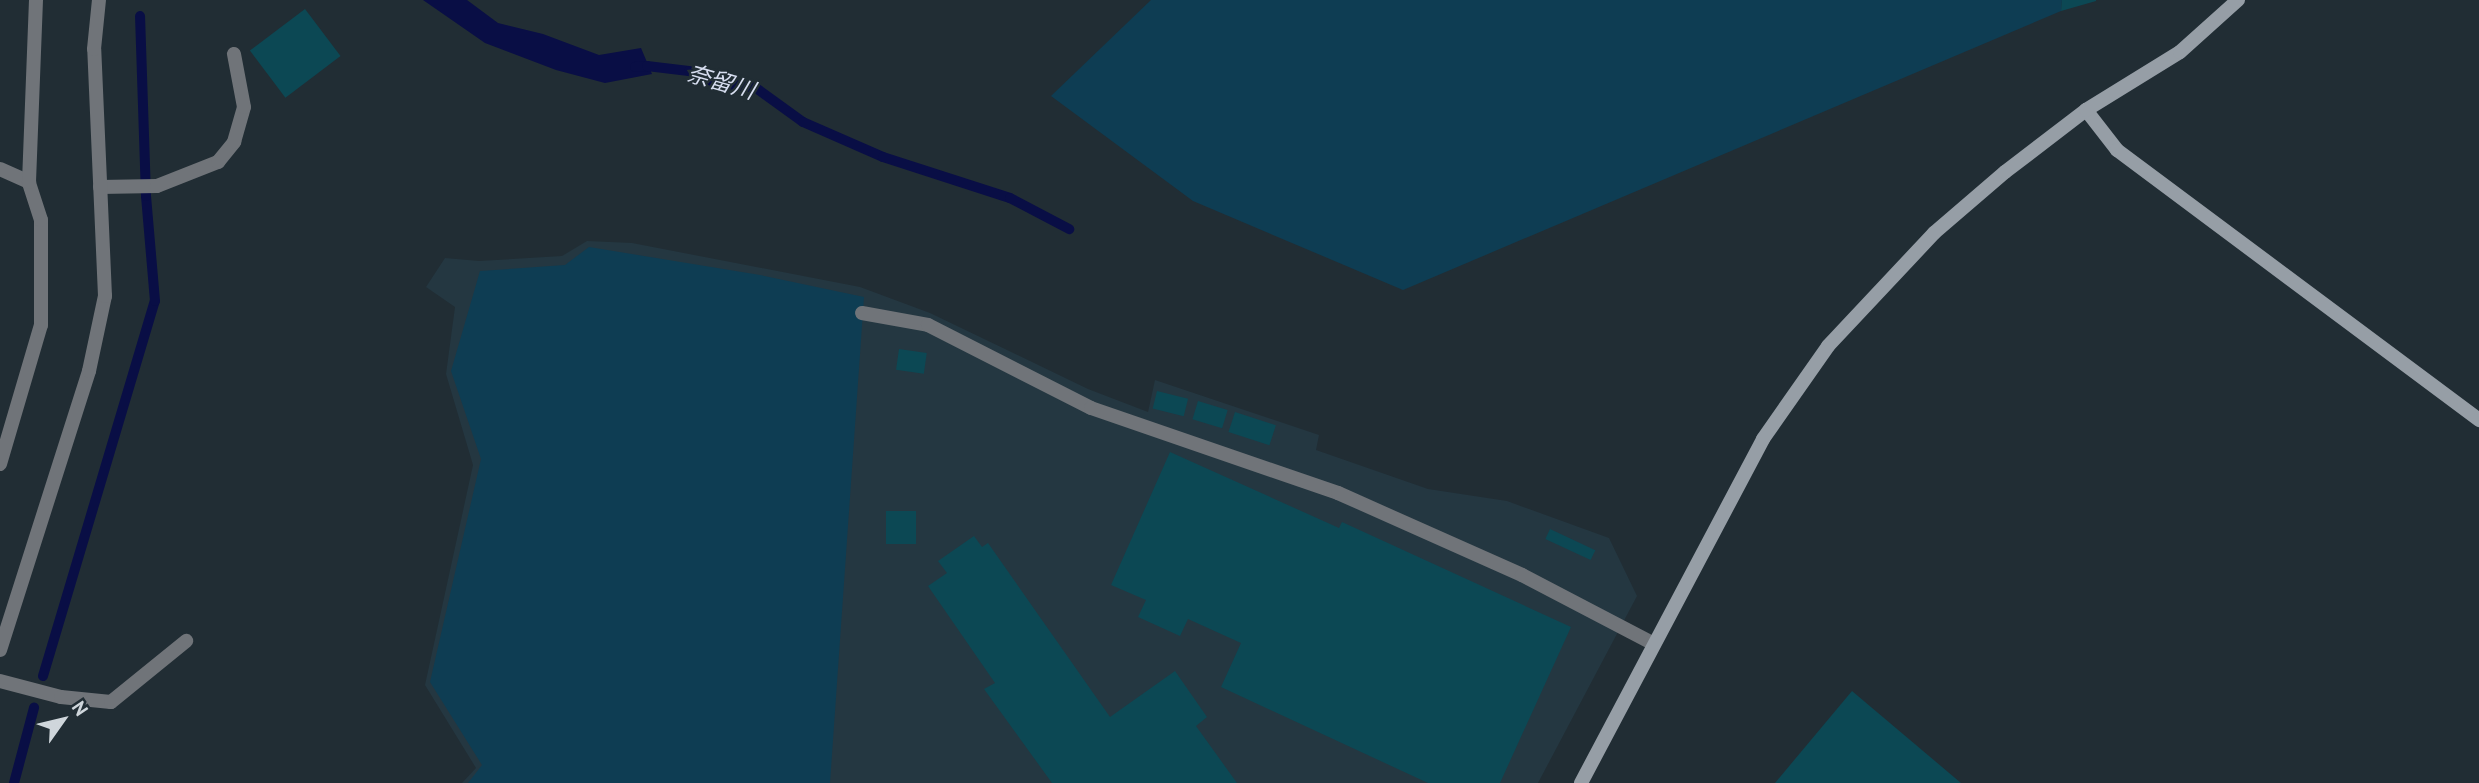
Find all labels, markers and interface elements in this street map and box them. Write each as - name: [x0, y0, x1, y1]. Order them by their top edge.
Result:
- water label: 奈留川: [684, 59, 758, 105]
- north arrow: [28, 685, 98, 755]
- text: N: [67, 696, 94, 720]

